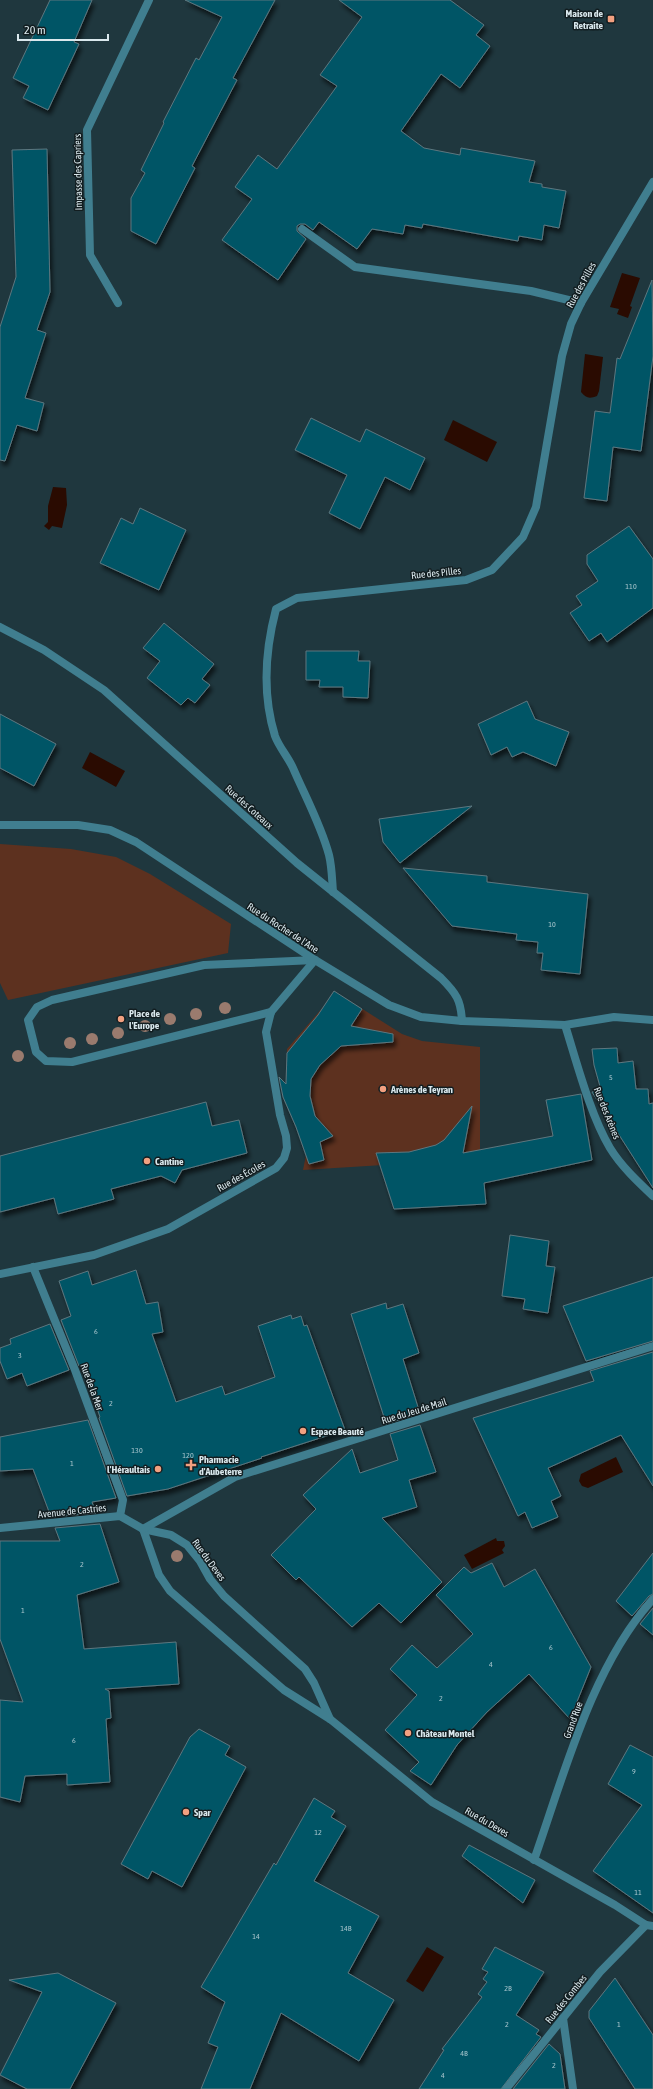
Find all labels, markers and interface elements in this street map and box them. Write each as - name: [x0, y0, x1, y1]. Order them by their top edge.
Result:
- place label: Maison de Retraite: [566, 8, 603, 31]
- marker: Maison de Retraite: [606, 14, 616, 24]
- scale bar: [18, 16, 108, 42]
- text: 20 m: [24, 23, 46, 37]
- street label: Impasse des Capriers: [72, 133, 84, 210]
- street label: Rue des Pilles: [564, 260, 598, 310]
- street label: Rue des Pilles: [410, 565, 462, 581]
- house number: 110: [625, 582, 637, 591]
- street label: Rue des Coteaux: [223, 783, 275, 831]
- street label: Rue du Rocher de l'Ane: [245, 901, 321, 955]
- house number: 10: [548, 920, 556, 929]
- place label: Place de l'Europe: [129, 1008, 161, 1031]
- marker: Place de l'Europe: [116, 1014, 126, 1024]
- house number: 5: [609, 1073, 613, 1082]
- marker: Arènes de Teyran: [378, 1084, 388, 1094]
- place label: Arènes de Teyran: [390, 1084, 453, 1095]
- street label: Rue des Arènes: [592, 1085, 623, 1141]
- marker: Cantine: [142, 1156, 152, 1166]
- place label: Cantine: [155, 1156, 184, 1167]
- street label: Rue des Écoles: [215, 1158, 267, 1194]
- house number: 6: [94, 1327, 98, 1336]
- house number: 3: [18, 1351, 22, 1360]
- street label: Rue de la Mer: [78, 1362, 106, 1413]
- street label: Rue du Jeu de Mail: [380, 1396, 448, 1426]
- house number: 2: [109, 1399, 113, 1408]
- marker: Espace Beauté: [298, 1426, 308, 1436]
- place label: Espace Beauté: [311, 1426, 364, 1437]
- house number: 130: [131, 1446, 143, 1455]
- house number: 120: [182, 1451, 194, 1460]
- place label: Pharmacie d'Aubeterre: [199, 1454, 243, 1477]
- house number: 1: [70, 1459, 74, 1468]
- marker: Pharmacie d'Aubeterre: [186, 1460, 196, 1470]
- place label: l'Héraultais: [107, 1464, 150, 1475]
- marker: l'Héraultais: [153, 1464, 163, 1474]
- street label: Avenue de Castries: [37, 1502, 107, 1520]
- street label: Rue du Deves: [190, 1537, 228, 1583]
- house number: 2: [80, 1560, 84, 1569]
- house number: 1: [21, 1606, 25, 1615]
- house number: 6: [549, 1643, 553, 1652]
- house number: 4: [489, 1660, 493, 1669]
- house number: 2: [439, 1694, 443, 1703]
- street label: Grand'Rue: [561, 1700, 585, 1740]
- marker: Château Montel: [403, 1728, 413, 1738]
- place label: Château Montel: [416, 1728, 475, 1739]
- house number: 6: [72, 1736, 76, 1745]
- house number: 9: [632, 1767, 636, 1776]
- street label: Rue du Deves: [463, 1805, 511, 1839]
- marker: Spar: [181, 1807, 191, 1817]
- place label: Spar: [194, 1807, 212, 1818]
- house number: 12: [314, 1828, 322, 1837]
- house number: 11: [634, 1888, 642, 1897]
- house number: 14B: [340, 1924, 352, 1933]
- house number: 14: [252, 1932, 260, 1941]
- street label: Rue des Combes: [543, 1972, 589, 2025]
- house number: 2B: [504, 1984, 512, 1993]
- house number: 2: [505, 2020, 509, 2029]
- house number: 1: [617, 2020, 621, 2029]
- house number: 4B: [460, 2049, 468, 2058]
- house number: 2: [552, 2061, 556, 2070]
- house number: 4: [441, 2071, 445, 2080]

